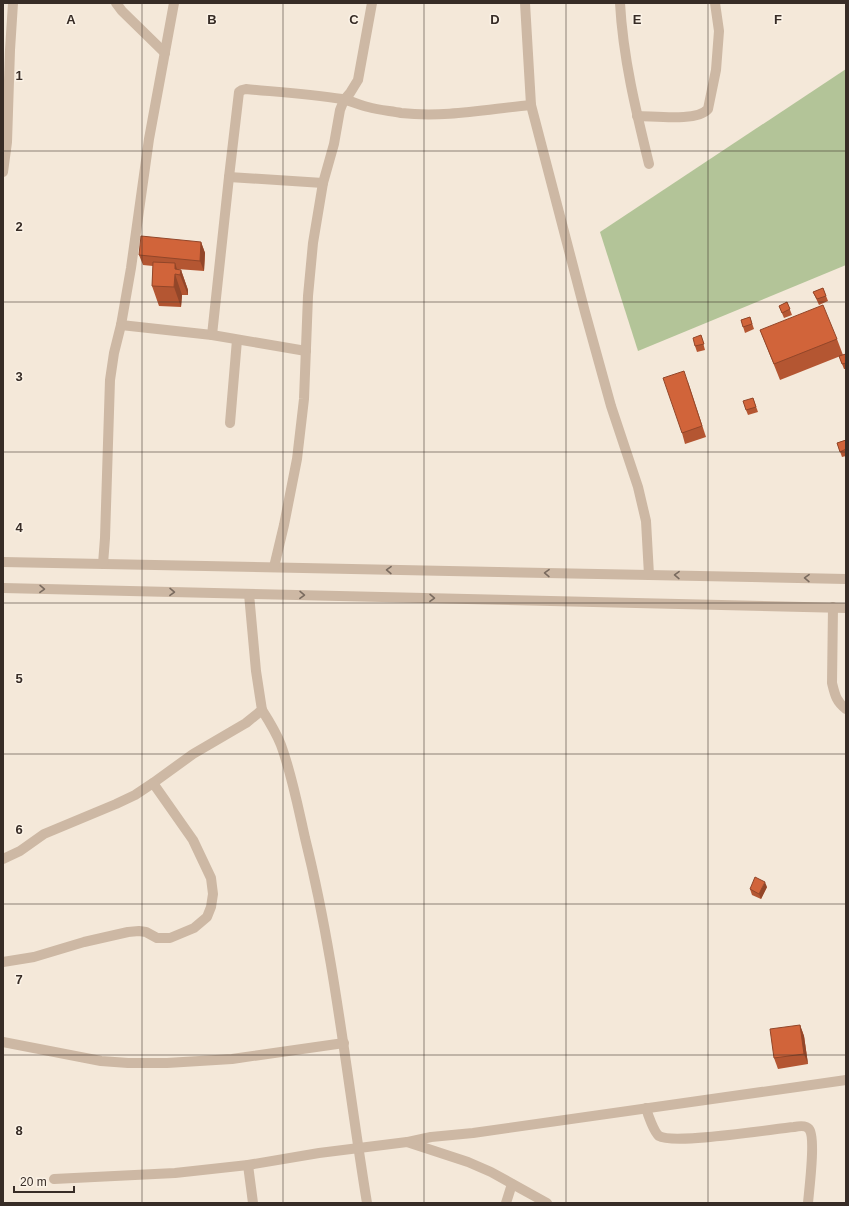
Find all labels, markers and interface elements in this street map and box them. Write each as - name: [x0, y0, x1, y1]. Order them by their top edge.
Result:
- text: A: [66, 12, 76, 27]
- text: B: [207, 12, 217, 27]
- text: C: [349, 12, 359, 27]
- text: D: [490, 12, 500, 27]
- text: E: [633, 12, 642, 27]
- text: F: [774, 12, 782, 27]
- text: 1: [15, 68, 23, 83]
- text: 2: [15, 219, 23, 234]
- text: 3: [15, 369, 23, 384]
- text: 4: [15, 520, 23, 535]
- one-way arrow: [386, 565, 392, 574]
- one-way arrow: [544, 568, 550, 577]
- one-way arrow: [674, 571, 680, 579]
- one-way arrow: [804, 574, 810, 582]
- one-way arrow: [39, 585, 45, 593]
- one-way arrow: [169, 588, 175, 596]
- one-way arrow: [299, 591, 305, 599]
- one-way arrow: [429, 594, 435, 602]
- text: 5: [15, 671, 23, 686]
- text: 6: [15, 822, 23, 837]
- text: 7: [15, 972, 23, 987]
- text: 8: [15, 1123, 23, 1138]
- scale bar: [14, 1168, 74, 1194]
- text: 20 m: [20, 1175, 47, 1189]

